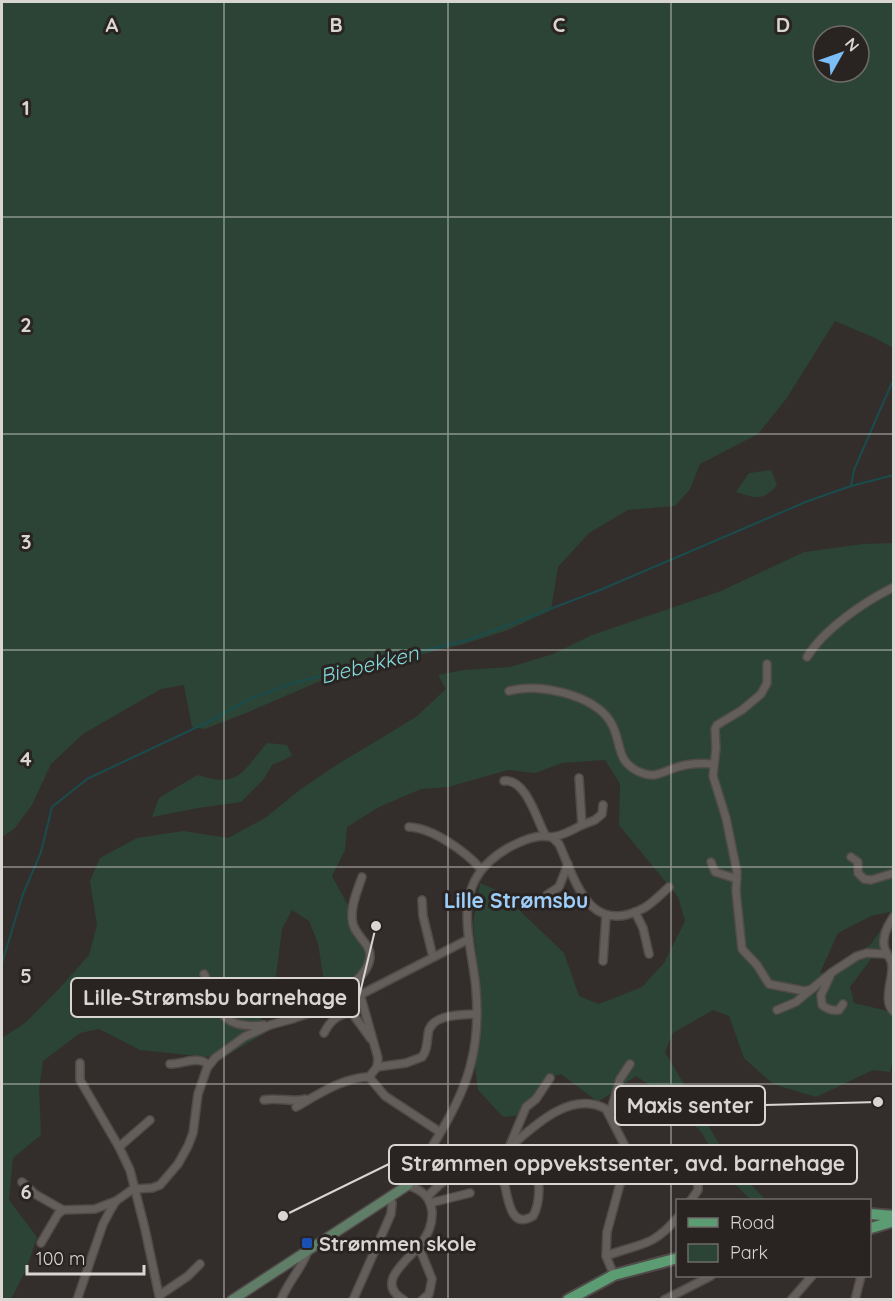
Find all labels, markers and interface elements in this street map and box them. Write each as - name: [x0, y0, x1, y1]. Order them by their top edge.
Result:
- text: A: [106, 12, 119, 37]
- text: B: [329, 12, 343, 37]
- text: C: [553, 12, 566, 37]
- text: D: [776, 12, 790, 37]
- north arrow: [811, 24, 871, 84]
- text: N: [841, 33, 864, 55]
- text: 1: [22, 95, 30, 120]
- text: 2: [20, 312, 32, 337]
- text: 3: [21, 529, 31, 554]
- water label: Biebekken: [317, 639, 422, 689]
- text: 4: [20, 746, 32, 771]
- district label: Lille Strømsbu: [444, 887, 588, 913]
- text: 5: [20, 963, 32, 988]
- callout: Lille-Strømsbu barnehage: [71, 978, 359, 1017]
- text: Lille-Strømsbu barnehage: [83, 984, 347, 1010]
- callout: Maxis senter: [615, 1086, 765, 1125]
- text: Maxis senter: [627, 1092, 753, 1118]
- callout: Strømmen oppvekstsenter, avd. barnehage: [389, 1145, 857, 1184]
- text: Strømmen oppvekstsenter, avd. barnehage: [401, 1150, 845, 1176]
- text: 6: [20, 1179, 32, 1204]
- legend: [676, 1199, 871, 1277]
- text: Road: [730, 1211, 775, 1234]
- place label: Strømmen skole: [319, 1231, 477, 1256]
- marker: Strømmen skole: [300, 1236, 314, 1250]
- scale bar: [27, 1238, 144, 1276]
- text: Park: [730, 1241, 768, 1264]
- text: 100 m: [36, 1247, 85, 1270]

